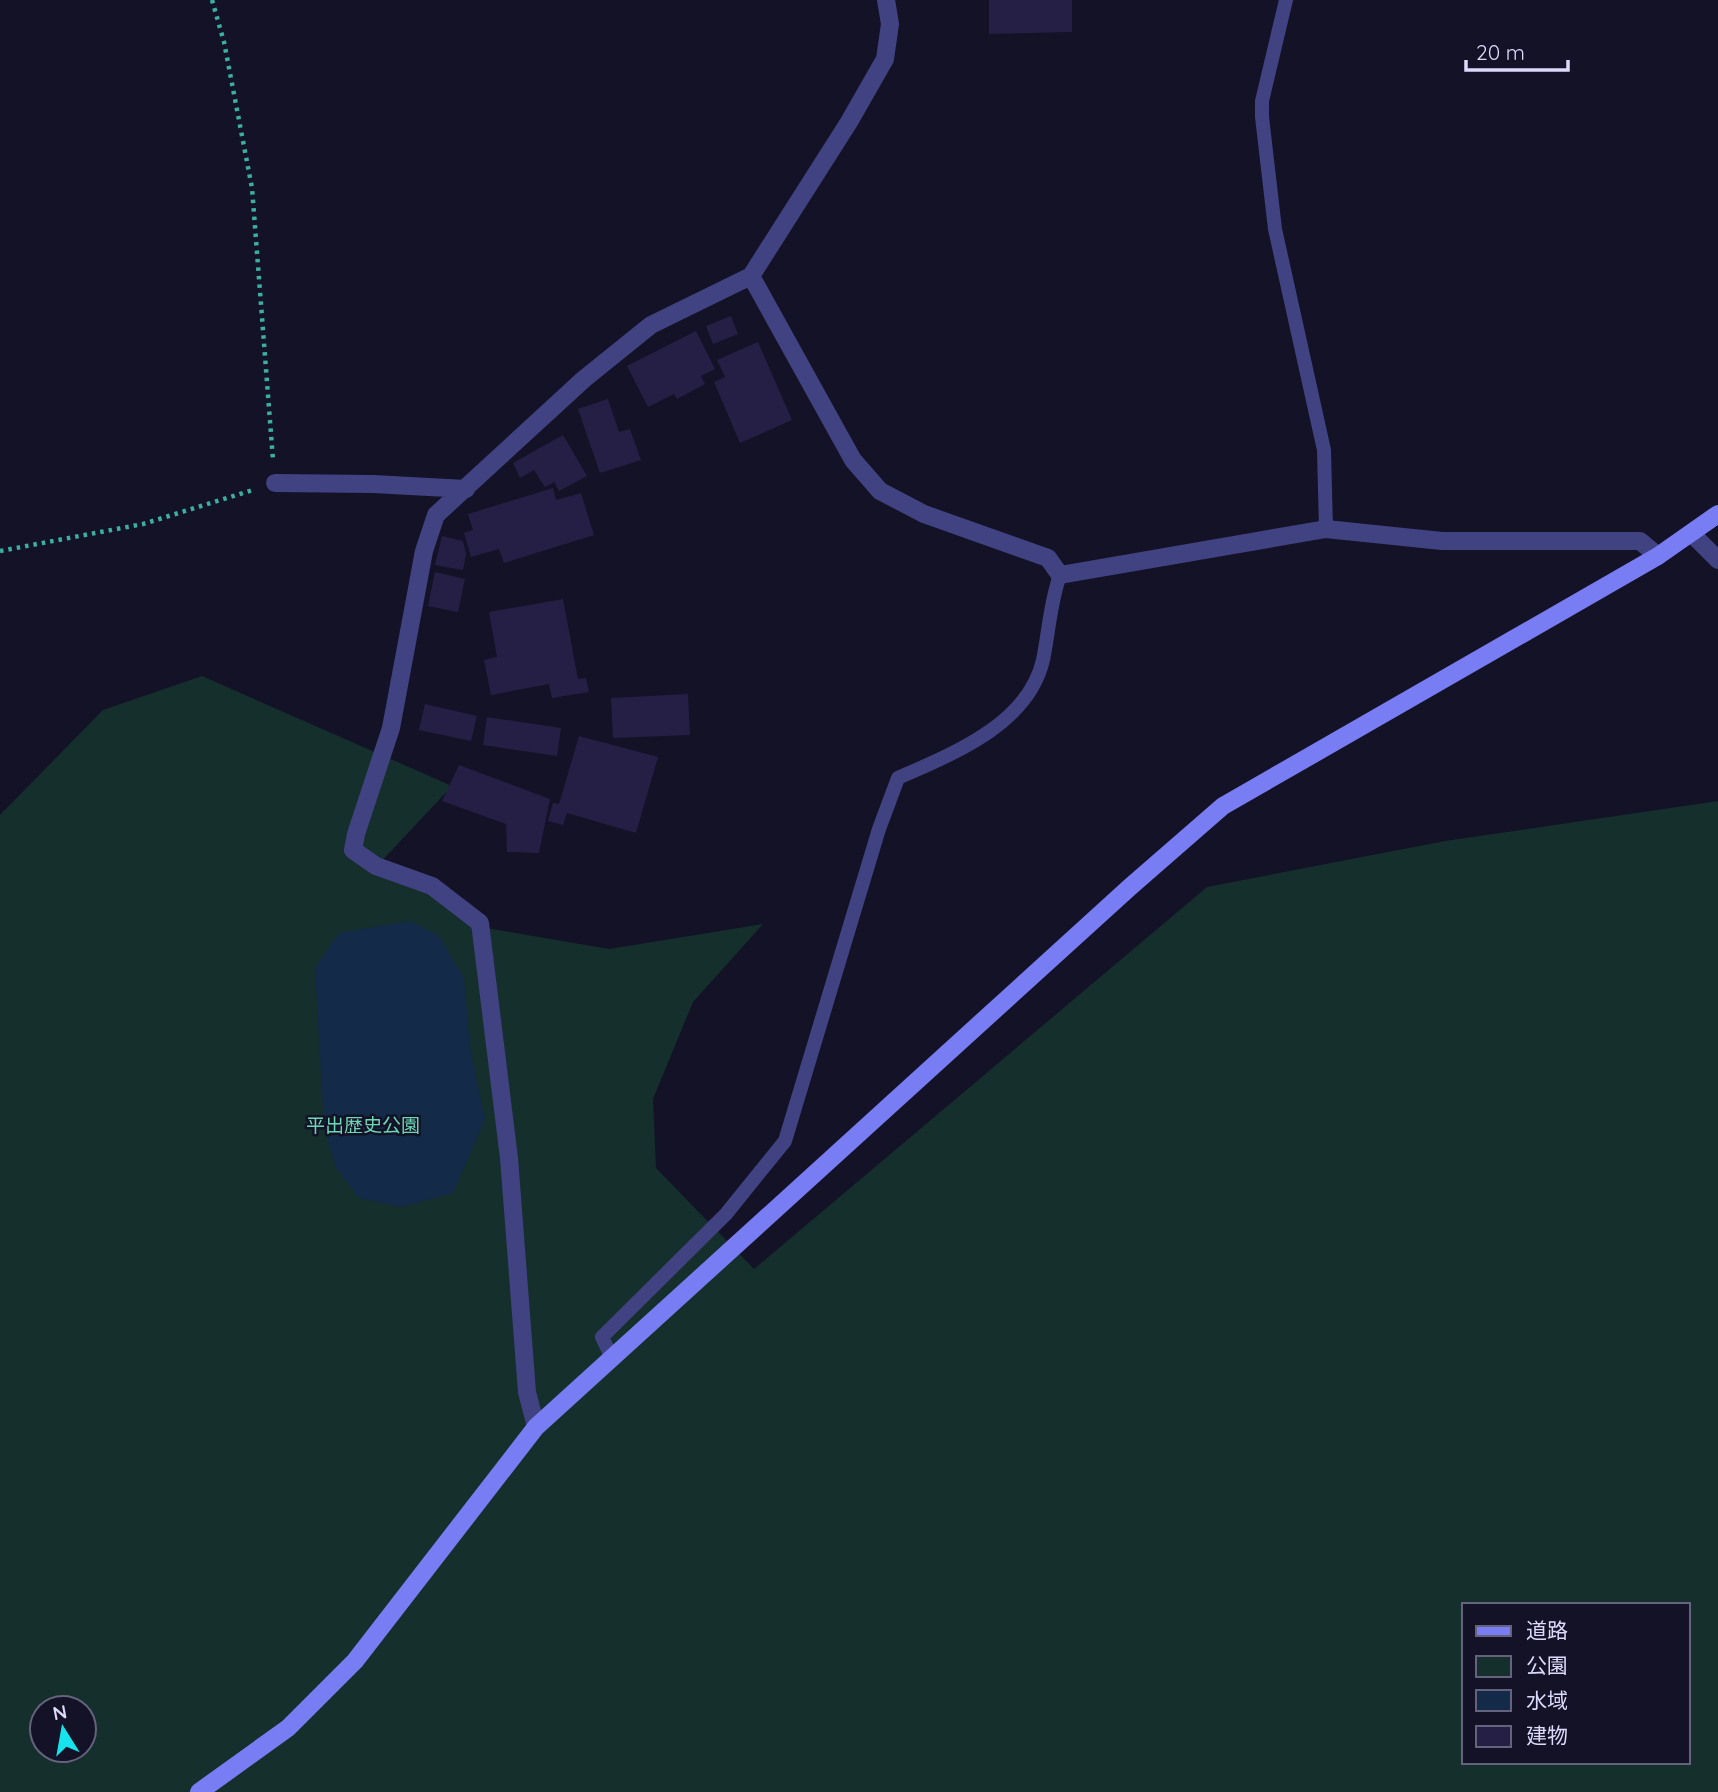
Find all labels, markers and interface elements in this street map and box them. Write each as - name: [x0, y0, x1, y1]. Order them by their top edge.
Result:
- scale bar: [1466, 28, 1568, 72]
- text: 20 m: [1476, 39, 1525, 65]
- park label: 平出歴史公園: [306, 1113, 420, 1137]
- legend: [1462, 1603, 1690, 1764]
- text: 道路: [1526, 1617, 1568, 1643]
- text: 公園: [1526, 1652, 1568, 1678]
- text: 水域: [1526, 1687, 1568, 1713]
- north arrow: [28, 1694, 98, 1764]
- text: N: [51, 1699, 69, 1725]
- text: 建物: [1526, 1722, 1568, 1748]

